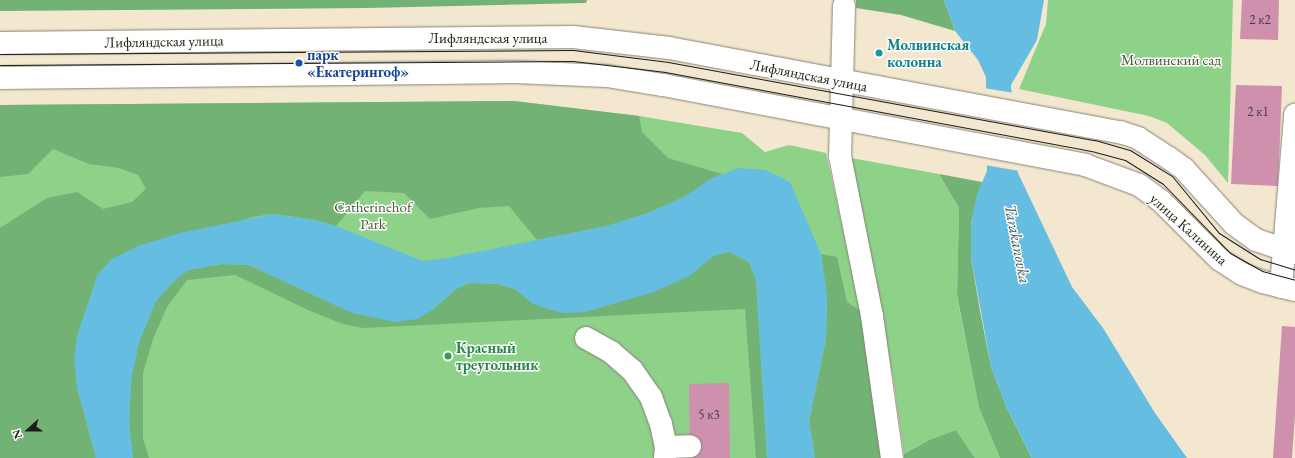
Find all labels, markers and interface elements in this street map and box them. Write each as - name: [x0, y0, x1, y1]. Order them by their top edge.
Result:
- house number: 2 к2: [1249, 12, 1271, 28]
- street label: Лифляндская улица: [428, 29, 548, 47]
- street label: Лифляндская улица: [104, 31, 224, 51]
- place label: Молвинская колонна: [887, 35, 969, 70]
- place label: парк «Екатерингоф»: [307, 45, 409, 80]
- marker: Молвинская колонна: [874, 48, 884, 58]
- park label: Молвинский сад: [1121, 51, 1221, 69]
- street label: Лифляндская улица: [749, 55, 869, 95]
- marker: парк «Екатерингоф»: [294, 58, 304, 68]
- house number: 2 к1: [1247, 104, 1269, 120]
- street label: улица Калинина: [1146, 189, 1232, 269]
- park label: Catherinehof Park: [334, 197, 412, 232]
- water label: Tarakanovka: [1000, 203, 1034, 285]
- place label: Красный треугольник: [456, 338, 538, 373]
- marker: Красный треугольник: [443, 351, 453, 361]
- house number: 5 к3: [698, 407, 720, 423]
- north arrow: [8, 410, 48, 450]
- text: N: [9, 428, 25, 441]

